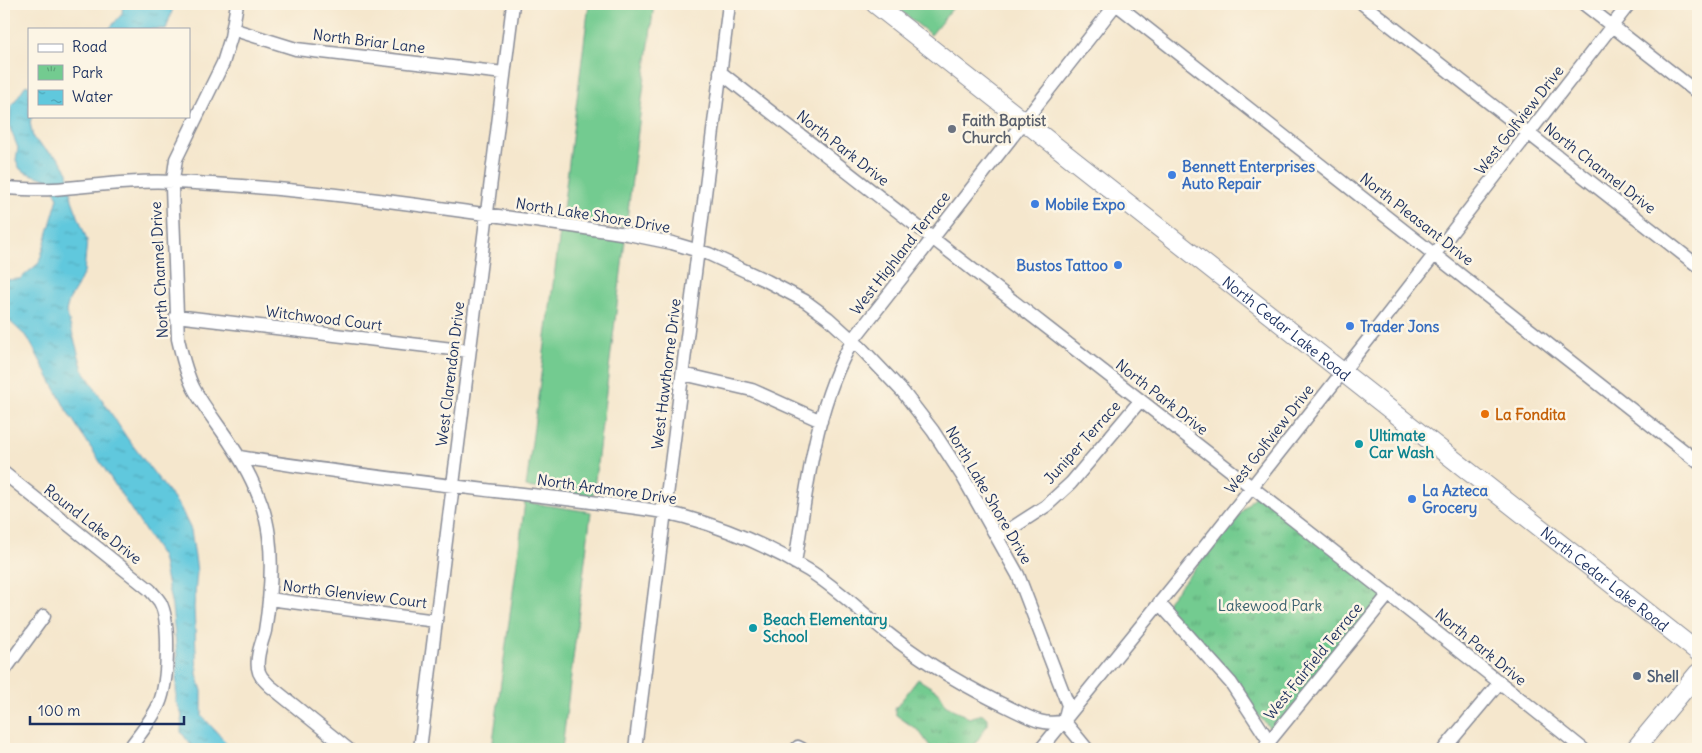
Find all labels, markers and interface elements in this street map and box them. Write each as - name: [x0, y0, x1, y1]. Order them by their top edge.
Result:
- street label: North Briar Lane: [312, 25, 426, 57]
- legend: [28, 28, 190, 118]
- text: Road: [72, 37, 107, 56]
- street label: West Golfview Drive: [1470, 61, 1568, 179]
- text: Park: [72, 63, 103, 82]
- text: Water: [72, 87, 113, 106]
- street label: North Park Drive: [793, 106, 893, 190]
- place label: Faith Baptist Church: [962, 111, 1047, 147]
- street label: North Channel Drive: [1540, 118, 1660, 218]
- marker: Faith Baptist Church: [946, 123, 958, 135]
- place label: Bennett Enterprises Auto Repair: [1182, 157, 1315, 194]
- marker: Bennett Enterprises Auto Repair: [1166, 169, 1178, 181]
- street label: North Pleasant Drive: [1356, 169, 1478, 269]
- street label: West Highland Terrace: [846, 187, 954, 319]
- street label: North Lake Shore Drive: [514, 193, 672, 237]
- place label: Mobile Expo: [1045, 195, 1126, 215]
- marker: Mobile Expo: [1029, 198, 1041, 210]
- street label: North Channel Drive: [146, 201, 172, 339]
- place label: Bustos Tattoo: [1016, 256, 1109, 275]
- marker: Bustos Tattoo: [1112, 259, 1124, 271]
- street label: North Cedar Lake Road: [1219, 272, 1355, 385]
- street label: West Hawthorne Drive: [647, 297, 685, 451]
- street label: West Clarendon Drive: [432, 300, 468, 448]
- street label: Witchwood Court: [265, 301, 383, 335]
- place label: Trader Jons: [1360, 317, 1440, 336]
- marker: Trader Jons: [1344, 320, 1356, 332]
- street label: North Park Drive: [1112, 355, 1212, 439]
- street label: West Golfview Drive: [1220, 380, 1318, 498]
- street label: Juniper Terrace: [1040, 396, 1124, 488]
- place label: La Fondita: [1495, 405, 1566, 424]
- marker: La Fondita: [1479, 408, 1491, 420]
- street label: North Lake Shore Drive: [942, 423, 1036, 567]
- place label: Ultimate Car Wash: [1369, 426, 1435, 462]
- marker: Ultimate Car Wash: [1353, 438, 1365, 450]
- street label: North Ardmore Drive: [536, 470, 678, 508]
- street label: Round Lake Drive: [40, 480, 146, 568]
- place label: La Azteca Grocery: [1422, 481, 1488, 518]
- marker: La Azteca Grocery: [1406, 493, 1418, 505]
- street label: North Cedar Lake Road: [1537, 522, 1673, 635]
- street label: North Glenview Court: [282, 576, 428, 612]
- park label: Lakewood Park: [1218, 596, 1322, 615]
- street label: West Fairfield Terrace: [1260, 599, 1366, 723]
- street label: North Park Drive: [1431, 604, 1531, 690]
- place label: Beach Elementary School: [763, 610, 888, 646]
- marker: Beach Elementary School: [747, 622, 759, 634]
- place label: Shell: [1647, 667, 1679, 686]
- marker: Shell: [1631, 670, 1643, 682]
- scale bar: [30, 693, 184, 725]
- text: 100 m: [38, 701, 80, 720]

